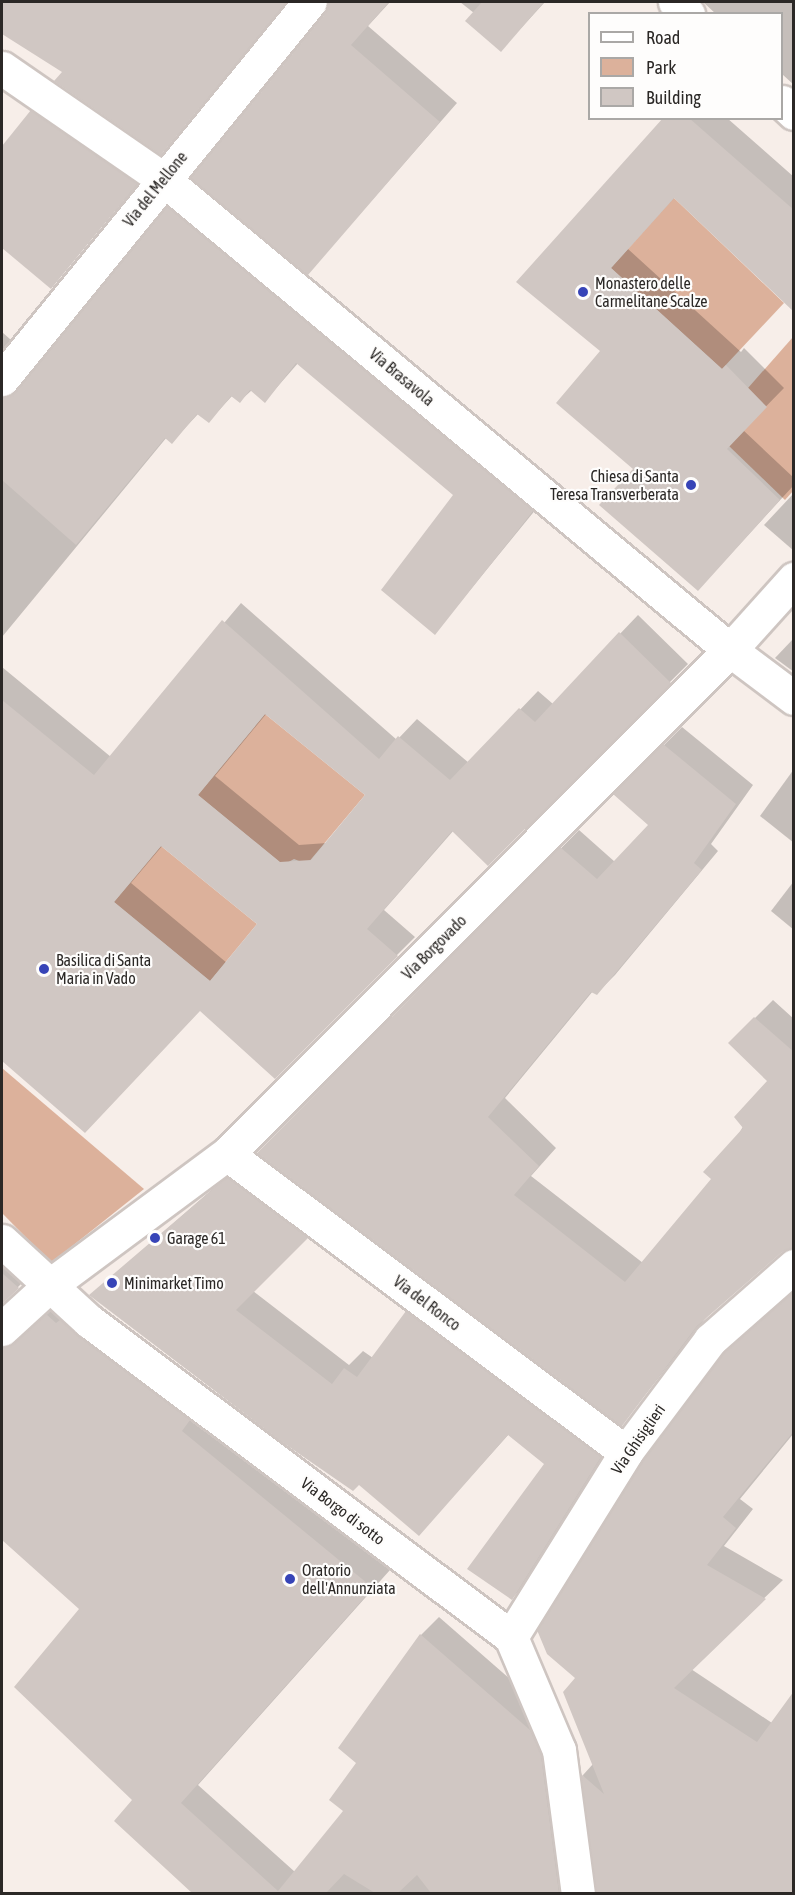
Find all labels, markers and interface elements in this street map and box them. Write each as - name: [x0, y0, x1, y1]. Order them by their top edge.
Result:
- legend: [588, 12, 783, 120]
- text: Road: [646, 27, 680, 48]
- text: Park: [646, 57, 676, 78]
- text: Building: [646, 87, 701, 108]
- street label: Via del Mellone: [119, 147, 191, 231]
- place label: Monastero delle Carmelitane Scalze: [595, 273, 708, 311]
- marker: Monastero delle Carmelitane Scalze: [576, 285, 590, 299]
- street label: Via Brasavola: [365, 344, 439, 410]
- place label: Chiesa di Santa Teresa Transverberata: [550, 466, 679, 504]
- marker: Chiesa di Santa Teresa Transverberata: [684, 478, 698, 492]
- street label: Via Borgovado: [398, 911, 470, 983]
- place label: Basilica di Santa Maria in Vado: [56, 950, 151, 988]
- marker: Basilica di Santa Maria in Vado: [37, 962, 51, 976]
- place label: Garage 61: [167, 1228, 226, 1248]
- marker: Garage 61: [148, 1231, 162, 1245]
- street label: Via del Ronco: [390, 1272, 464, 1334]
- place label: Minimarket Timo: [124, 1273, 224, 1293]
- marker: Minimarket Timo: [105, 1276, 119, 1290]
- street label: Via Ghisiglieri: [607, 1400, 669, 1478]
- street label: Via Borgo di sotto: [297, 1473, 389, 1549]
- place label: Oratorio dell'Annunziata: [302, 1560, 396, 1598]
- marker: Oratorio dell'Annunziata: [283, 1572, 297, 1586]

